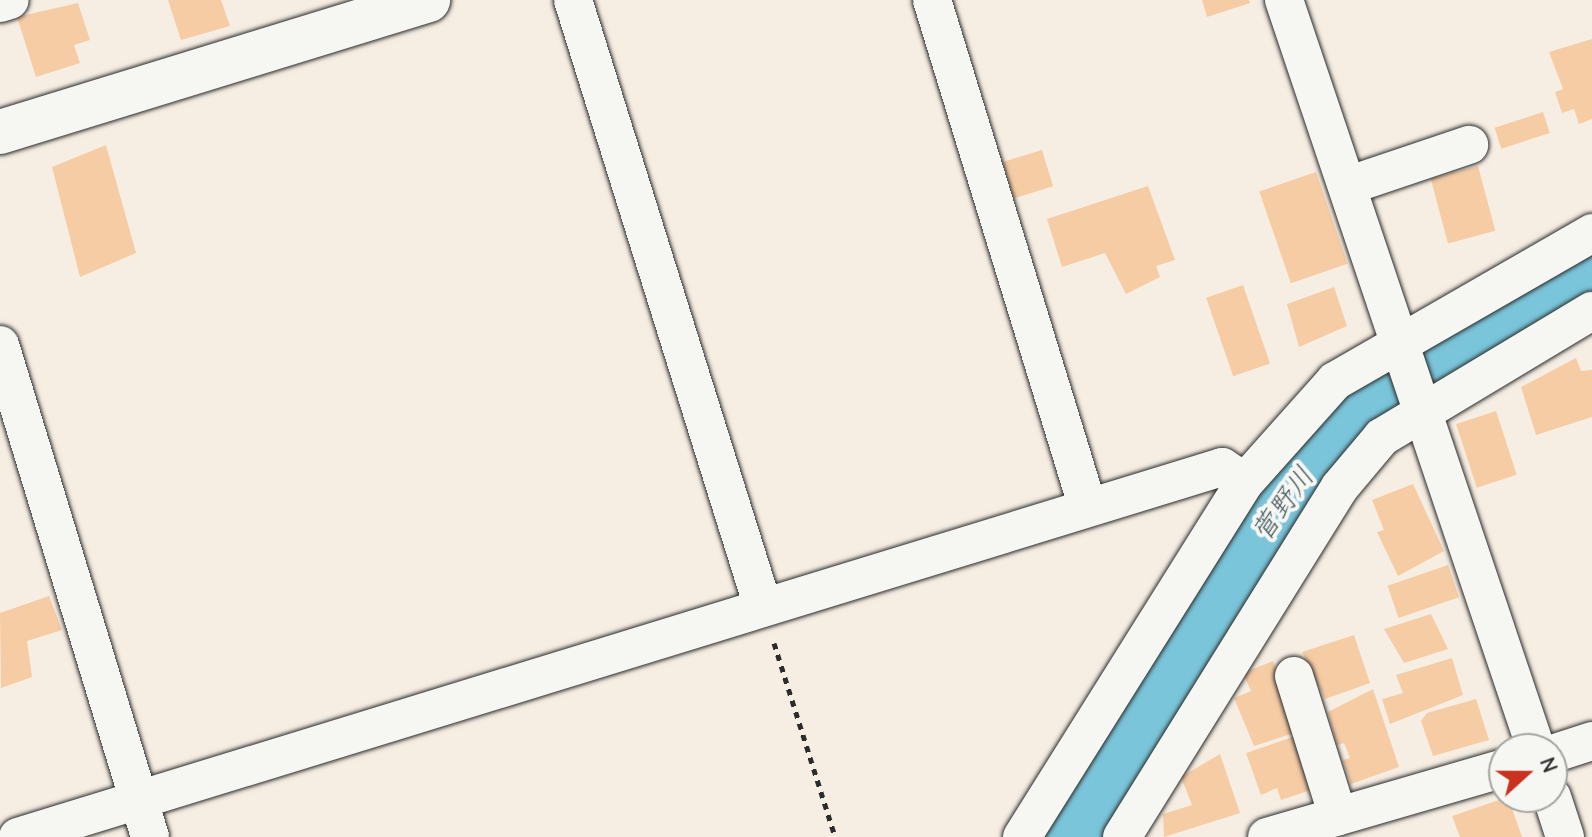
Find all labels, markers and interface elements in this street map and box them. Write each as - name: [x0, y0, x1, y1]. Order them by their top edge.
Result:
- water label: 菅野川: [1245, 460, 1321, 548]
- north arrow: [1488, 733, 1568, 813]
- text: N: [1534, 754, 1563, 776]

